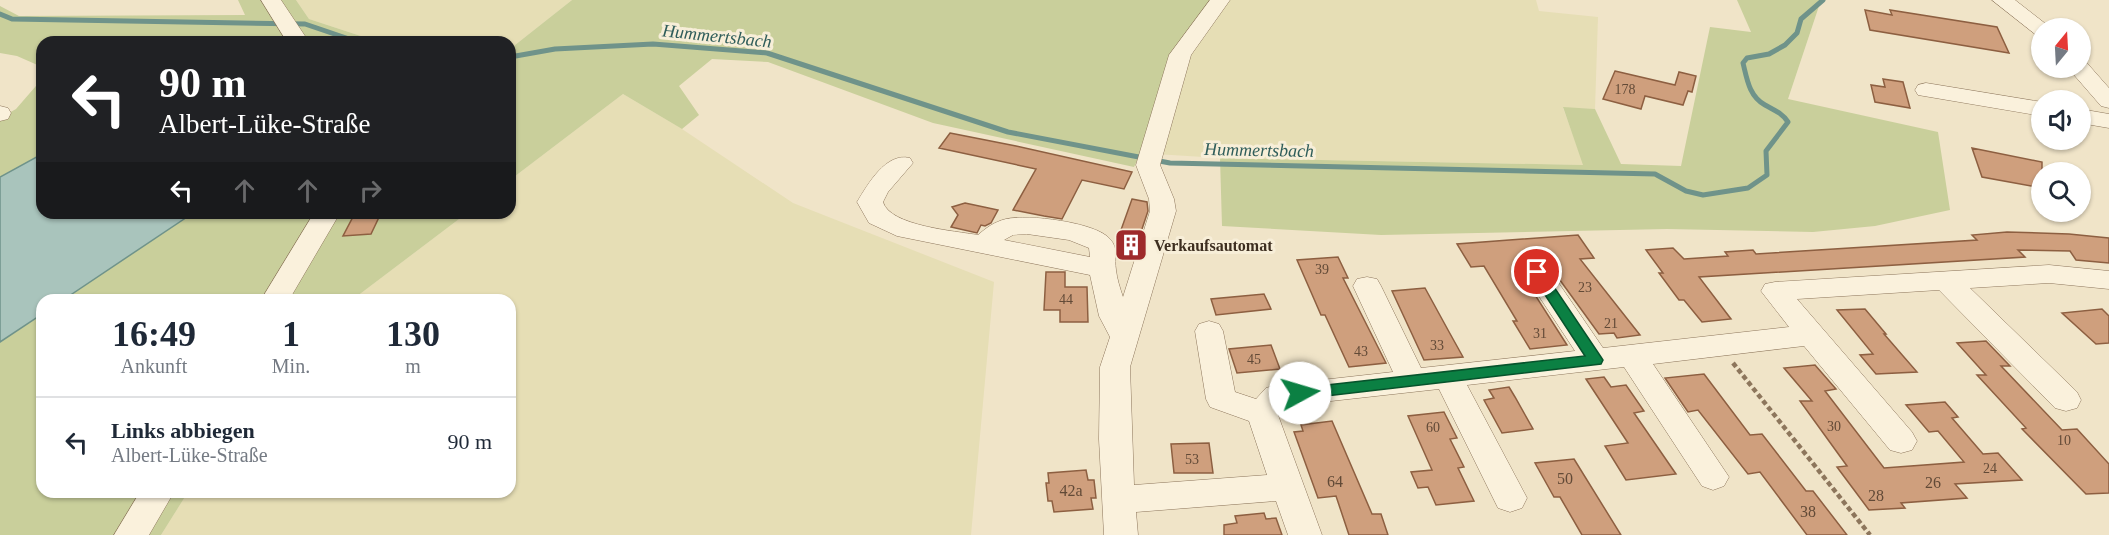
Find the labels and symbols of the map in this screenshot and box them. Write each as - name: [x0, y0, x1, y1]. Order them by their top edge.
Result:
- north arrow: [2031, 18, 2091, 78]
- water label: Hummertsbach: [660, 20, 773, 52]
- house number: 178: [1615, 82, 1636, 97]
- water label: Hummertsbach: [1203, 139, 1314, 161]
- building icon: Verkaufsautomat: [1113, 227, 1149, 263]
- place label: Verkaufsautomat: [1154, 237, 1273, 254]
- pin: [1511, 246, 1562, 297]
- house number: 39: [1315, 262, 1329, 277]
- house number: 23: [1578, 280, 1592, 295]
- house number: 44: [1059, 292, 1073, 307]
- house number: 21: [1604, 316, 1618, 331]
- house number: 31: [1533, 326, 1547, 341]
- house number: 33: [1430, 338, 1444, 353]
- house number: 43: [1354, 344, 1368, 359]
- house number: 45: [1247, 352, 1261, 367]
- position arrow: [1268, 361, 1332, 425]
- house number: 30: [1827, 419, 1841, 434]
- house number: 60: [1426, 420, 1440, 435]
- house number: 10: [2057, 433, 2071, 448]
- house number: 53: [1185, 452, 1199, 467]
- house number: 24: [1983, 461, 1997, 476]
- house number: 50: [1557, 470, 1573, 487]
- house number: 64: [1327, 473, 1343, 490]
- house number: 26: [1925, 474, 1941, 491]
- house number: 42a: [1059, 482, 1083, 499]
- house number: 28: [1868, 487, 1884, 504]
- house number: 38: [1800, 503, 1816, 520]

